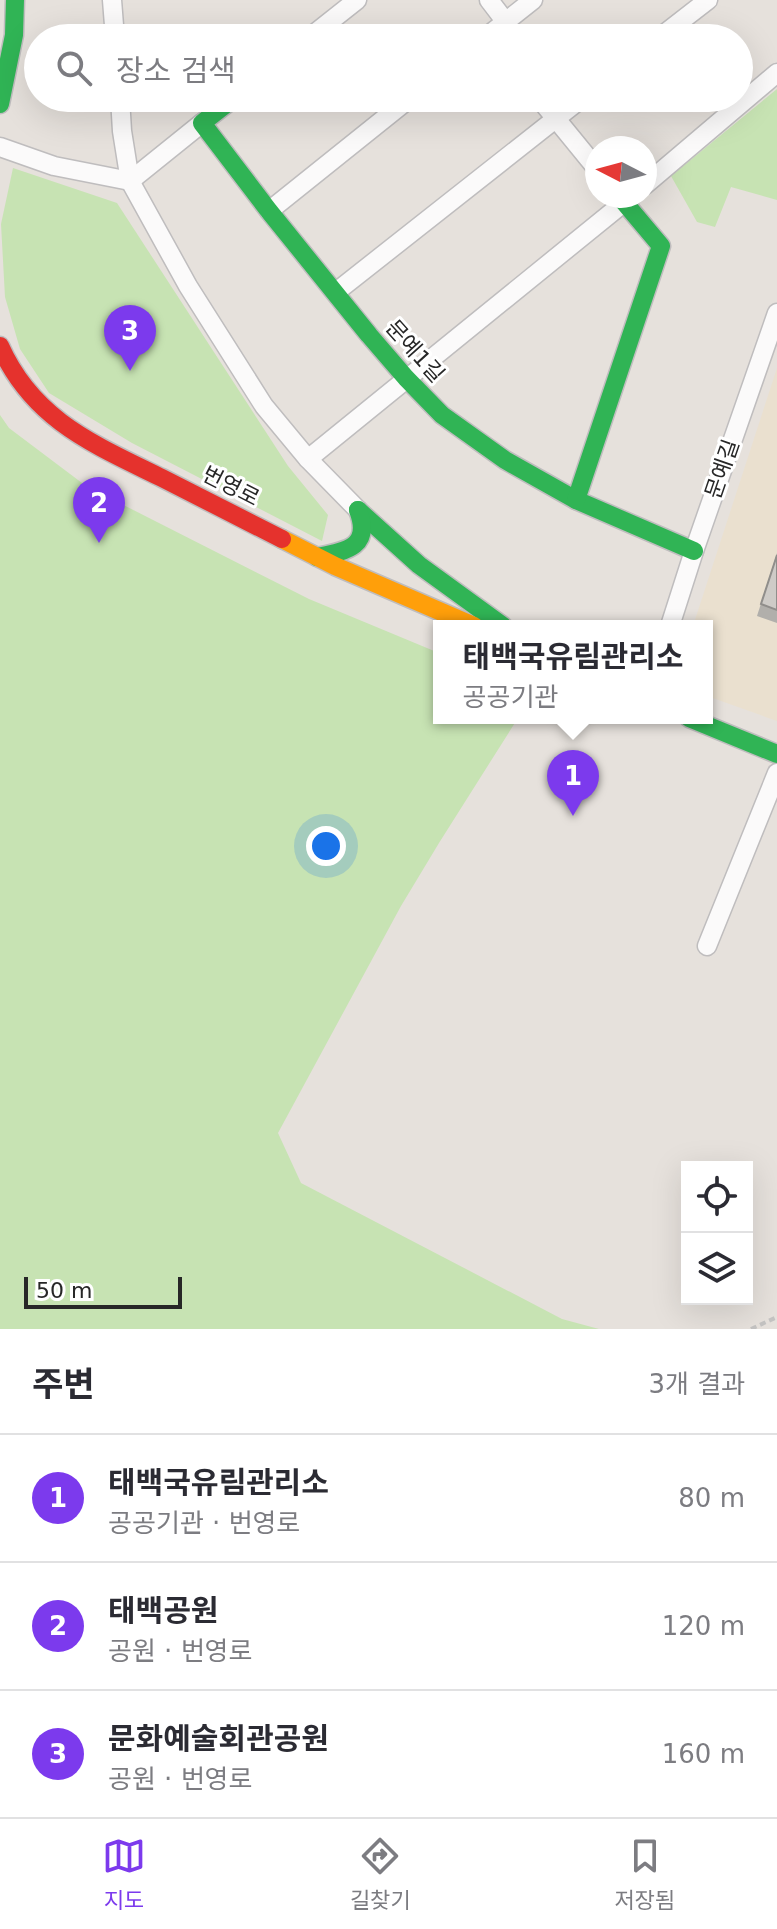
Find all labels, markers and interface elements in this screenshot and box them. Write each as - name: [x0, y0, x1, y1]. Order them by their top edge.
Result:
- search box: [24, 24, 753, 112]
- icon: search: [52, 46, 96, 90]
- text: 장소 검색: [116, 53, 236, 88]
- north arrow: [585, 136, 657, 208]
- pin: 3: [104, 305, 156, 371]
- street label: 문예1길: [381, 315, 449, 387]
- street label: 문예길: [700, 436, 744, 502]
- street label: 번영로: [198, 461, 264, 511]
- pin: 2: [73, 477, 125, 543]
- popup: [433, 620, 713, 724]
- text: 태백국유림관리소: [463, 639, 683, 674]
- text: 공공기관: [463, 682, 558, 712]
- pin: 1: [547, 750, 599, 816]
- your location: [306, 826, 346, 866]
- map controls: [681, 1161, 753, 1305]
- button: locate: [681, 1161, 753, 1233]
- button: layers: [681, 1233, 753, 1305]
- scale bar: [24, 1273, 182, 1309]
- text: 50 m: [36, 1278, 92, 1303]
- text: 주변: [32, 1364, 95, 1404]
- text: 3개 결과: [648, 1369, 745, 1399]
- text: 태백국유림관리소: [108, 1465, 329, 1500]
- text: 1: [49, 1483, 67, 1513]
- text: 80 m: [678, 1483, 745, 1513]
- text: 공공기관 · 번영로: [108, 1508, 300, 1538]
- text: 태백공원: [108, 1593, 218, 1628]
- text: 2: [49, 1611, 67, 1641]
- text: 120 m: [662, 1611, 745, 1641]
- text: 공원 · 번영로: [108, 1636, 252, 1666]
- text: 문화예술회관공원: [108, 1721, 329, 1756]
- text: 3: [49, 1739, 67, 1769]
- text: 160 m: [662, 1739, 745, 1769]
- text: 공원 · 번영로: [108, 1764, 252, 1794]
- tab: 지도: [102, 1834, 146, 1914]
- tab: 길찾기: [350, 1834, 411, 1914]
- tab: 저장됨: [614, 1834, 675, 1914]

